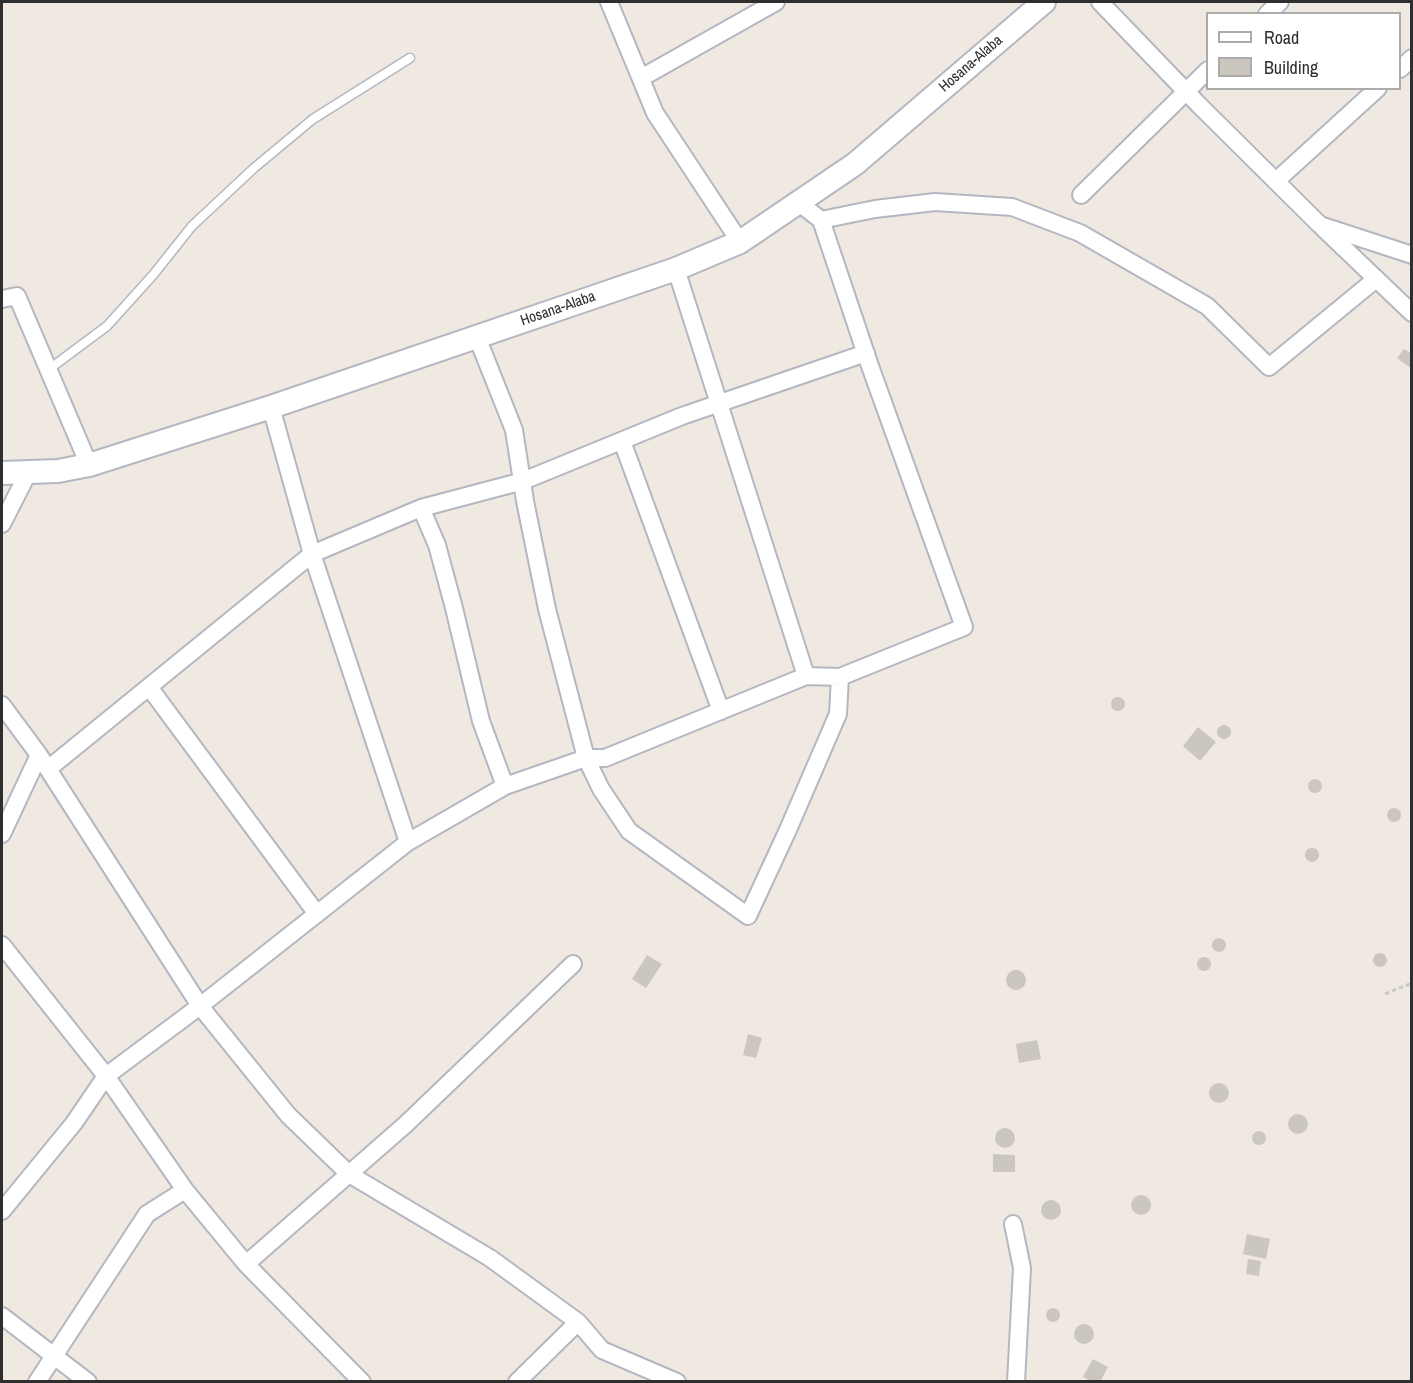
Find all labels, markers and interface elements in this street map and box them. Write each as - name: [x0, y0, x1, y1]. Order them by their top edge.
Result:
- legend: [1206, 12, 1401, 90]
- text: Road: [1264, 25, 1299, 50]
- street label: Hosana-Alaba: [936, 32, 1006, 96]
- text: Building: [1264, 55, 1318, 80]
- street label: Hosana-Alaba: [518, 288, 598, 330]

